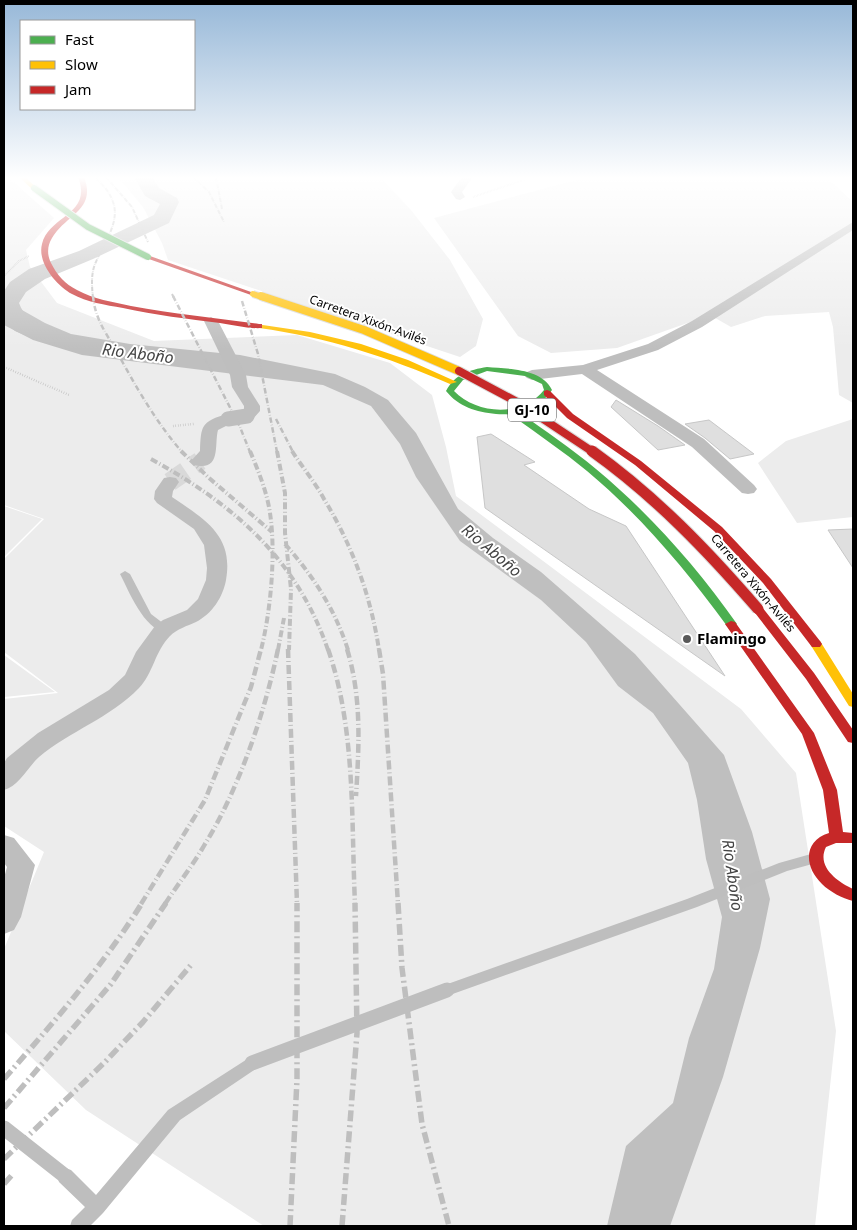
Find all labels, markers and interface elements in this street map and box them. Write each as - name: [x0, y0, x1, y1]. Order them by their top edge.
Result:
- legend: [20, 20, 195, 110]
- text: Fast: [65, 29, 94, 49]
- text: Slow: [65, 54, 98, 74]
- text: Jam: [63, 79, 92, 99]
- street label: Carretera Xixón-Avilés: [307, 290, 429, 349]
- water label: Rio Aboño: [101, 338, 175, 368]
- road number: GJ-10: [508, 398, 556, 422]
- water label: Rio Aboño: [457, 518, 527, 582]
- street label: Carretera Xixón-Avilés: [707, 530, 800, 636]
- place label: Flamingo: [697, 628, 766, 648]
- marker: Flamingo: [681, 633, 693, 645]
- water label: Rio Aboño: [717, 838, 749, 912]

